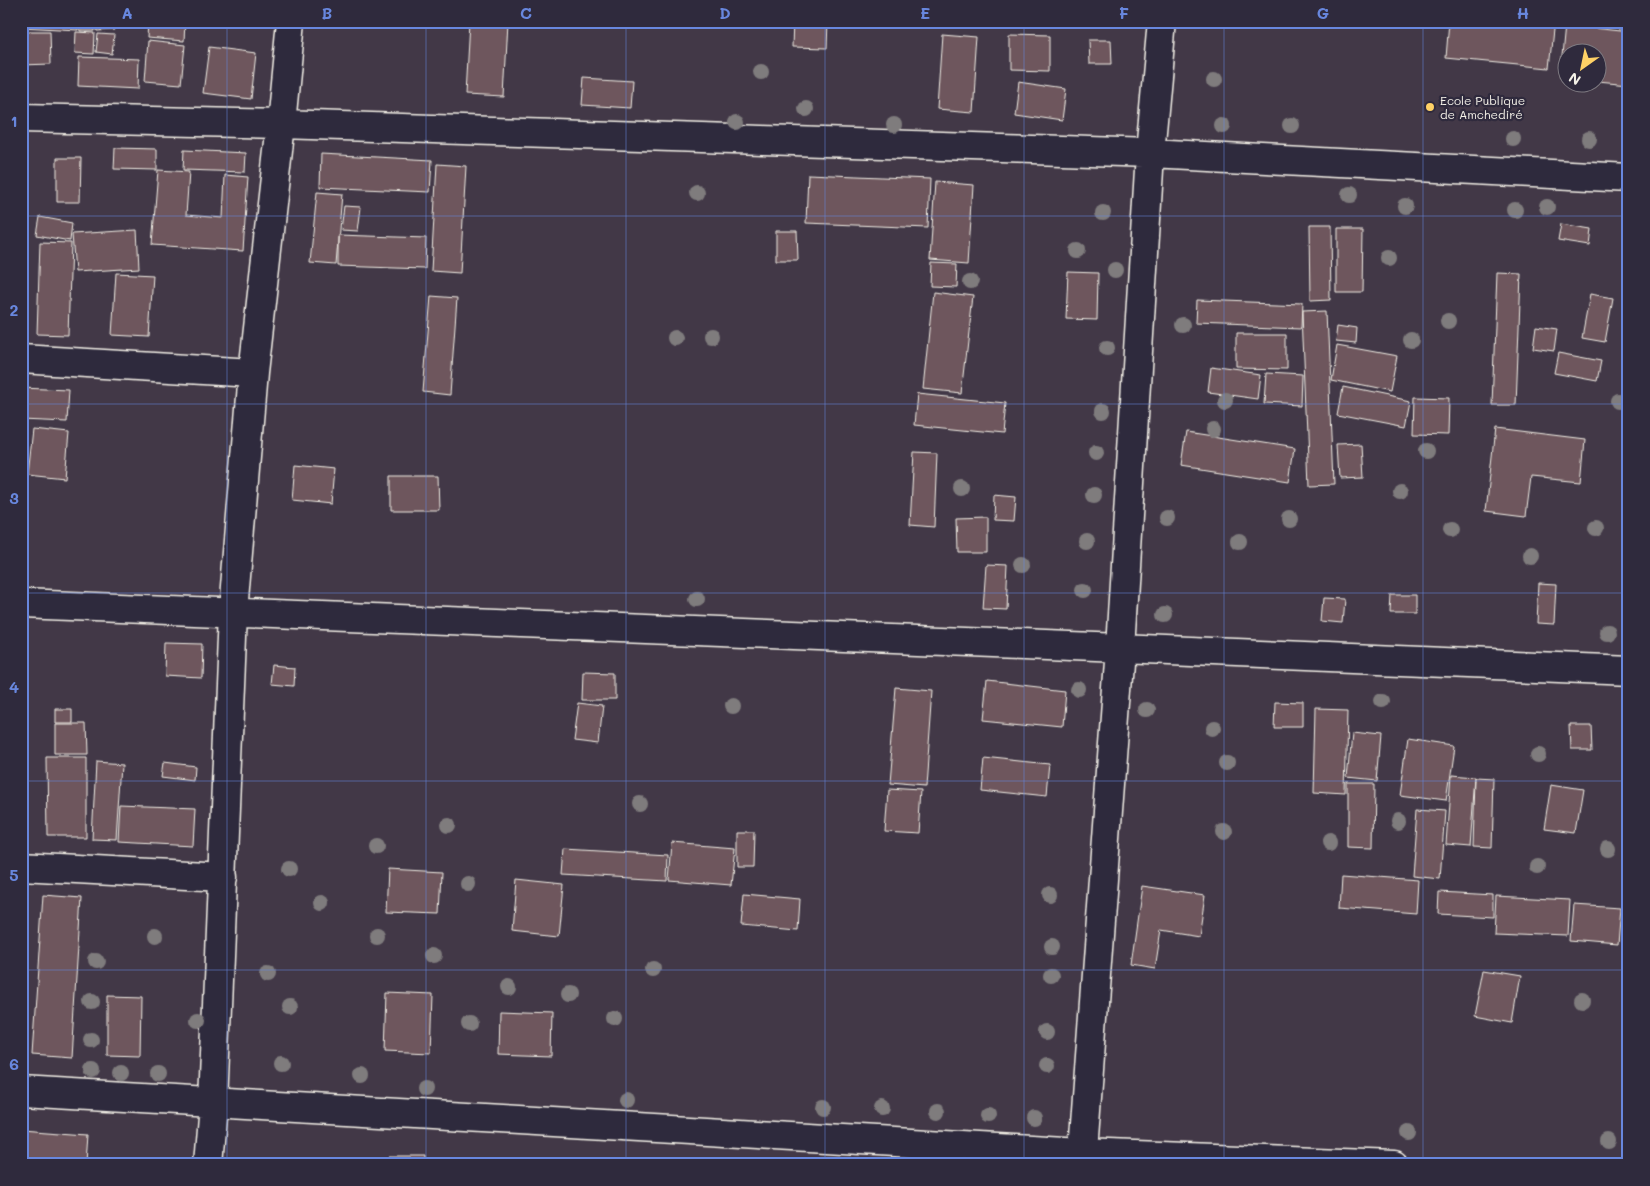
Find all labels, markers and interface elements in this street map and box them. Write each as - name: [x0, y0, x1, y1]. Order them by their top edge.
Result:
- text: A: [121, 2, 133, 23]
- text: B: [322, 2, 332, 23]
- text: C: [520, 2, 532, 23]
- text: D: [719, 2, 731, 23]
- text: E: [920, 2, 930, 23]
- text: F: [1119, 2, 1129, 23]
- text: G: [1317, 2, 1329, 23]
- text: H: [1517, 2, 1529, 23]
- north arrow: [1558, 42, 1608, 92]
- text: N: [1565, 68, 1584, 90]
- place label: Ecole Publique de Amchediré: [1440, 92, 1525, 122]
- marker: Ecole Publique de Amchediré: [1424, 101, 1436, 113]
- text: 1: [10, 110, 18, 131]
- text: 2: [10, 299, 19, 320]
- text: 3: [9, 487, 19, 508]
- text: 4: [9, 676, 19, 697]
- text: 5: [9, 864, 19, 885]
- text: 6: [9, 1053, 19, 1074]

